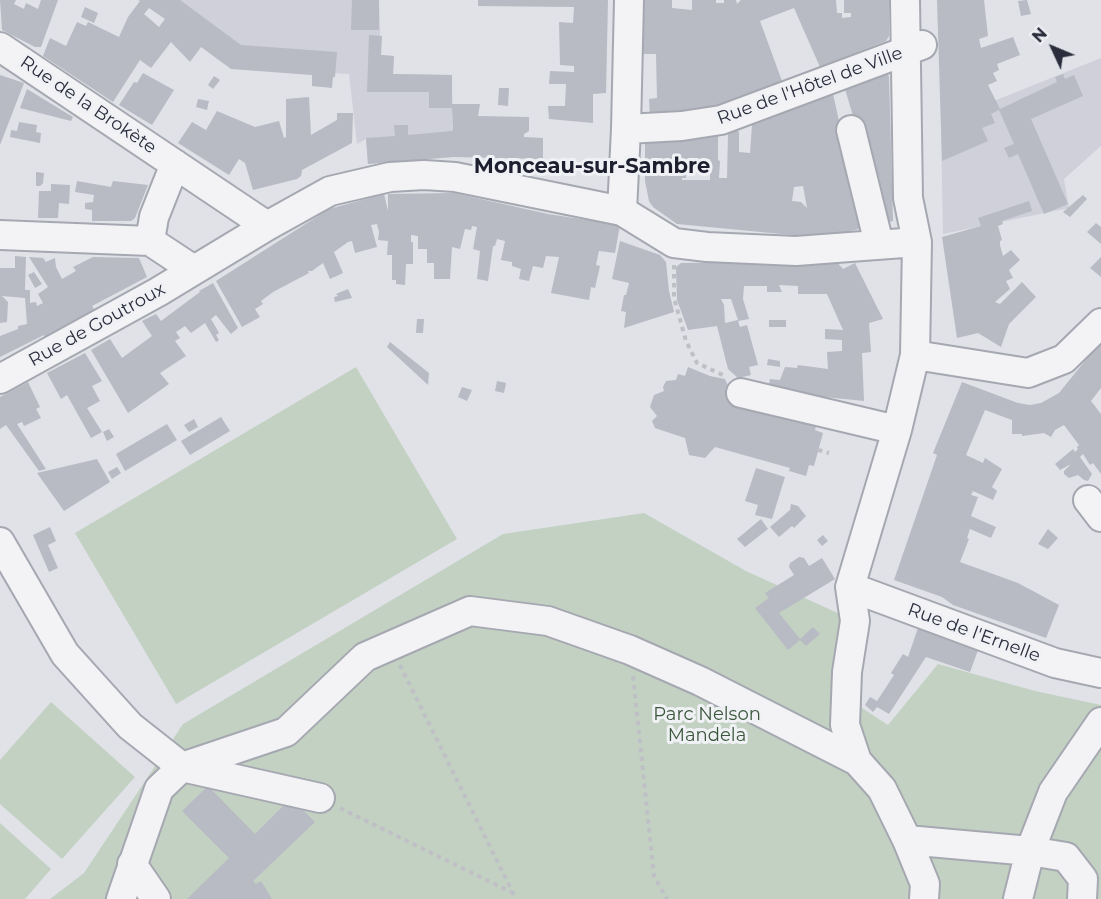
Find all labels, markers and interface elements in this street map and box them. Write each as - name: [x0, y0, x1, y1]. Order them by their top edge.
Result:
- north arrow: [1023, 18, 1083, 78]
- text: N: [1028, 24, 1051, 46]
- street label: Rue de l'Hôtel de Ville: [714, 42, 906, 130]
- street label: Rue de la Brokète: [16, 51, 160, 159]
- district label: Monceau-sur-Sambre: [474, 154, 710, 180]
- street label: Rue de Goutroux: [25, 278, 169, 372]
- street label: Rue de l'Ernelle: [905, 599, 1043, 667]
- park label: Parc Nelson Mandela: [653, 704, 761, 746]

